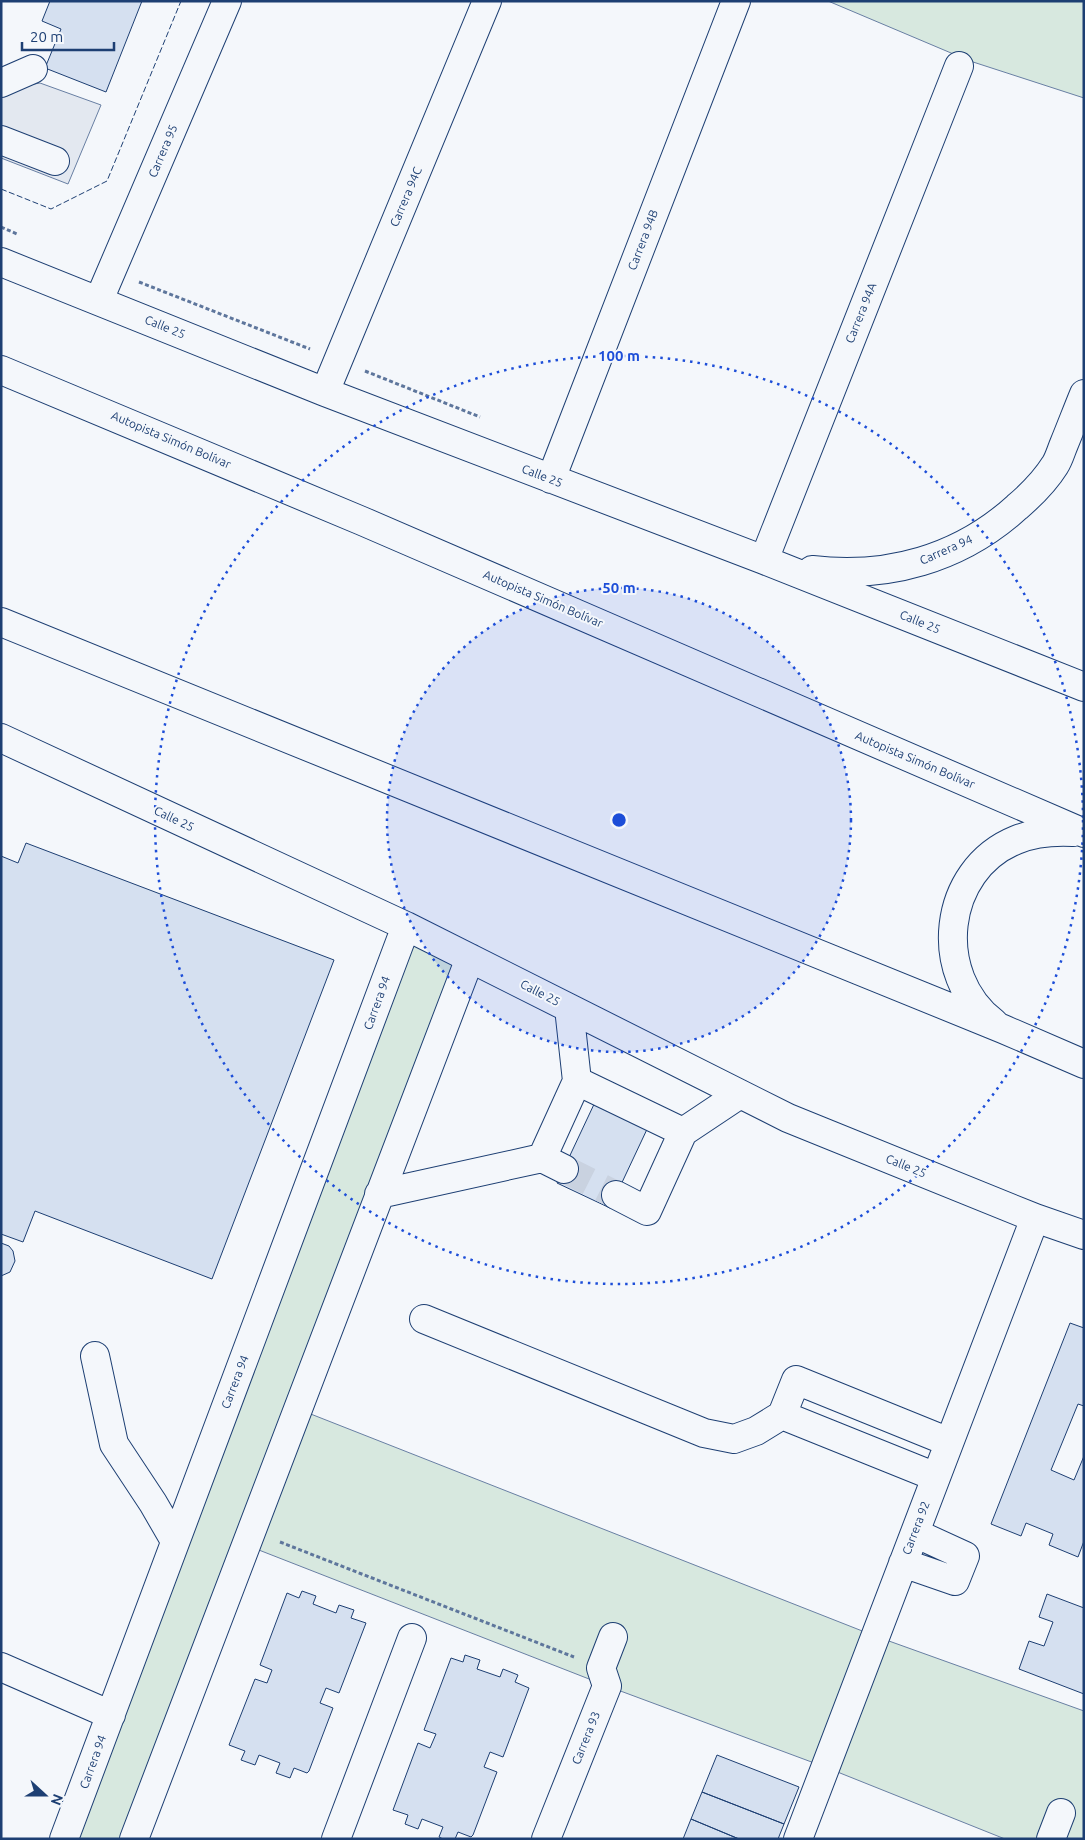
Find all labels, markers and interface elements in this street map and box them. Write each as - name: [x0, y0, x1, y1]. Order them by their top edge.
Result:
- scale bar: [22, 20, 115, 52]
- text: 20 m: [30, 28, 63, 45]
- street label: Carrera 95: [146, 122, 180, 179]
- street label: Carrera 94C: [387, 164, 424, 229]
- street label: Carrera 94B: [625, 208, 660, 272]
- street label: Carrera 94A: [843, 281, 879, 345]
- street label: Calle 25: [143, 313, 187, 341]
- text: 100 m: [598, 347, 640, 364]
- street label: Autopista Simón Bolívar: [109, 408, 233, 471]
- street label: Calle 25: [520, 462, 564, 489]
- street label: Carrera 94: [917, 532, 974, 567]
- street label: Autopista Simón Bolívar: [481, 567, 605, 630]
- text: 50 m: [602, 579, 636, 596]
- street label: Calle 25: [898, 608, 942, 636]
- street label: Autopista Simón Bolívar: [853, 728, 977, 791]
- street label: Calle 25: [152, 804, 196, 833]
- centre of rings: [610, 811, 628, 829]
- street label: Carrera 94: [361, 974, 392, 1031]
- street label: Calle 25: [518, 977, 562, 1008]
- street label: Calle 25: [884, 1152, 928, 1180]
- street label: Carrera 94: [218, 1353, 251, 1410]
- street label: Carrera 92: [899, 1499, 932, 1556]
- street label: Carrera 93: [569, 1709, 602, 1766]
- street label: Carrera 94: [77, 1733, 108, 1790]
- north arrow: [20, 1770, 70, 1820]
- text: N: [48, 1792, 66, 1807]

